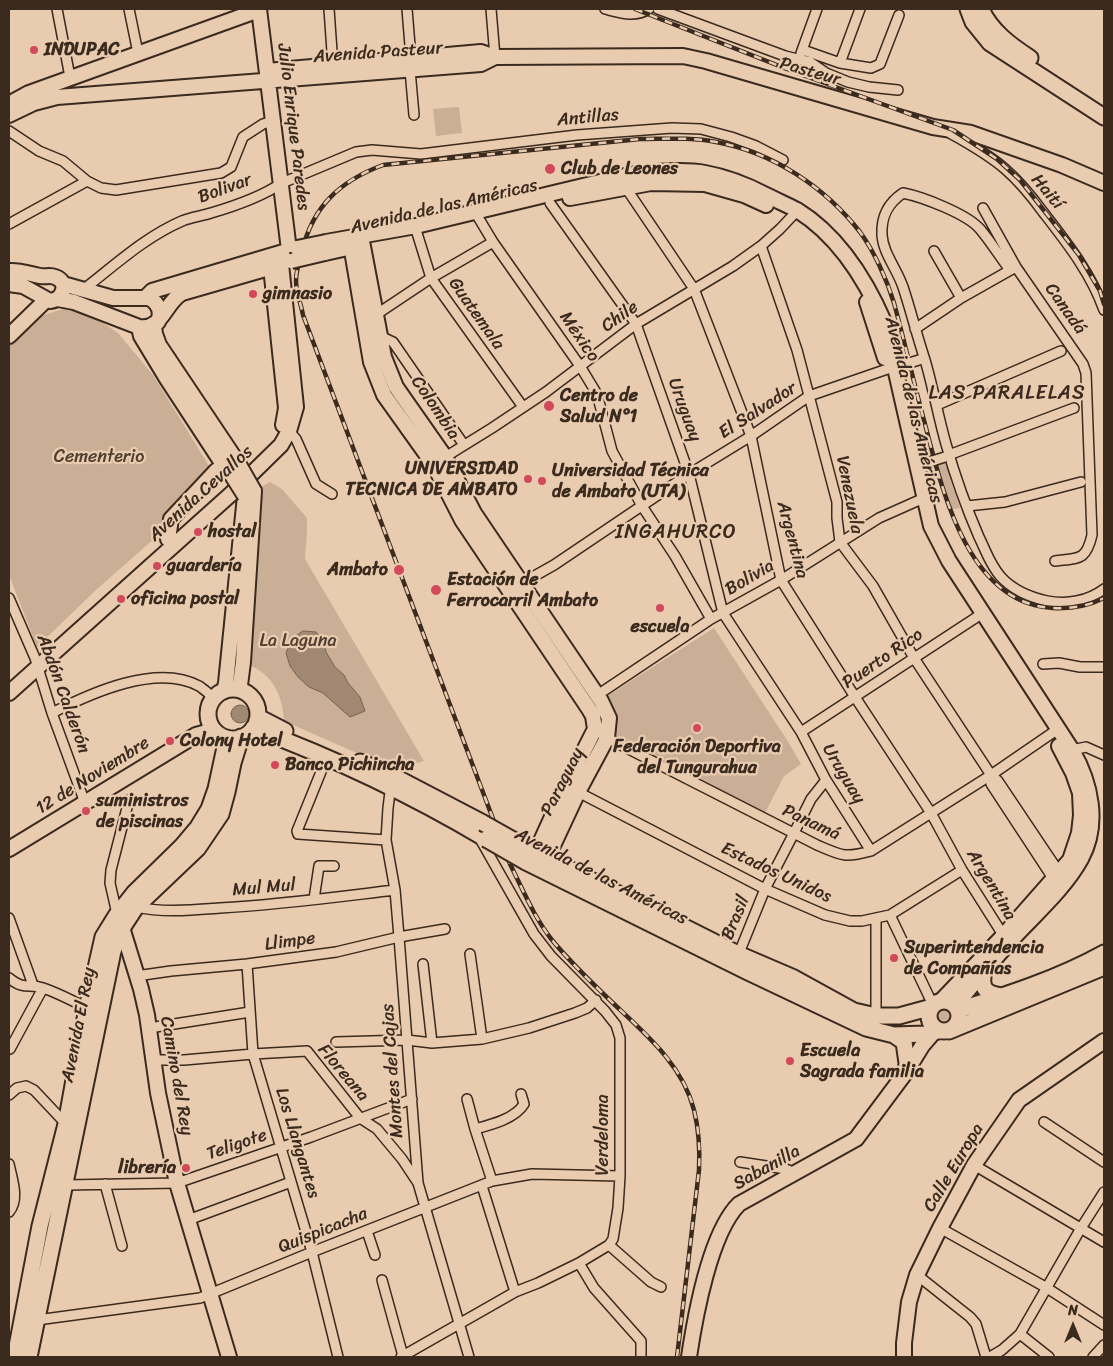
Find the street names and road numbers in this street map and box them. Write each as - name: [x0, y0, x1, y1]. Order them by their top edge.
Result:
- street label: Avenida Pasteur: [313, 38, 443, 68]
- street label: Julio Enrique Paredes: [272, 42, 314, 212]
- street label: Pasteur: [777, 53, 843, 91]
- street label: Antillas: [556, 105, 620, 131]
- street label: Bolivar: [195, 169, 255, 209]
- street label: Haití: [1026, 170, 1068, 214]
- street label: Avenida de las Américas: [348, 175, 540, 239]
- street label: Guatemala: [443, 274, 509, 354]
- street label: Canadá: [1040, 279, 1090, 339]
- street label: Chile: [597, 297, 643, 337]
- street label: México: [554, 308, 604, 366]
- street label: Avenida de las Américas: [879, 315, 947, 505]
- street label: Colombia: [406, 372, 464, 444]
- street label: Uruguay: [663, 375, 705, 445]
- street label: El Salvador: [715, 378, 801, 444]
- street label: Avenida Cevallos: [144, 442, 258, 546]
- street label: Venezuela: [831, 454, 867, 536]
- street label: Argentina: [771, 499, 813, 581]
- street label: Bolivia: [722, 555, 778, 601]
- street label: Puerto Rico: [839, 624, 927, 694]
- street label: Abdón Calderón: [31, 632, 95, 756]
- street label: 12 de Noviembre: [32, 732, 154, 820]
- street label: Uruguay: [817, 740, 869, 808]
- street label: Paraguay: [537, 744, 589, 820]
- street label: Panamá: [779, 800, 843, 846]
- street label: Avenida de las Américas: [511, 824, 691, 930]
- street label: Estados Unidos: [717, 838, 835, 908]
- street label: Argentina: [961, 846, 1021, 924]
- street label: Mul Mul: [231, 874, 297, 902]
- street label: Brasil: [717, 893, 755, 943]
- street label: Llimpe: [263, 928, 317, 956]
- street label: Avenida El Rey: [57, 966, 101, 1084]
- street label: Montes del Cajas: [378, 1003, 408, 1139]
- street label: Camino del Rey: [155, 1015, 197, 1137]
- street label: Floreana: [313, 1040, 373, 1106]
- street label: Los Llangantes: [270, 1085, 324, 1201]
- street label: Verdeloma: [592, 1094, 614, 1176]
- street label: Calle Europa: [919, 1120, 989, 1216]
- street label: Teligote: [204, 1125, 270, 1165]
- street label: Sabanilla: [730, 1141, 804, 1195]
- street label: Quispicacha: [275, 1203, 371, 1259]

